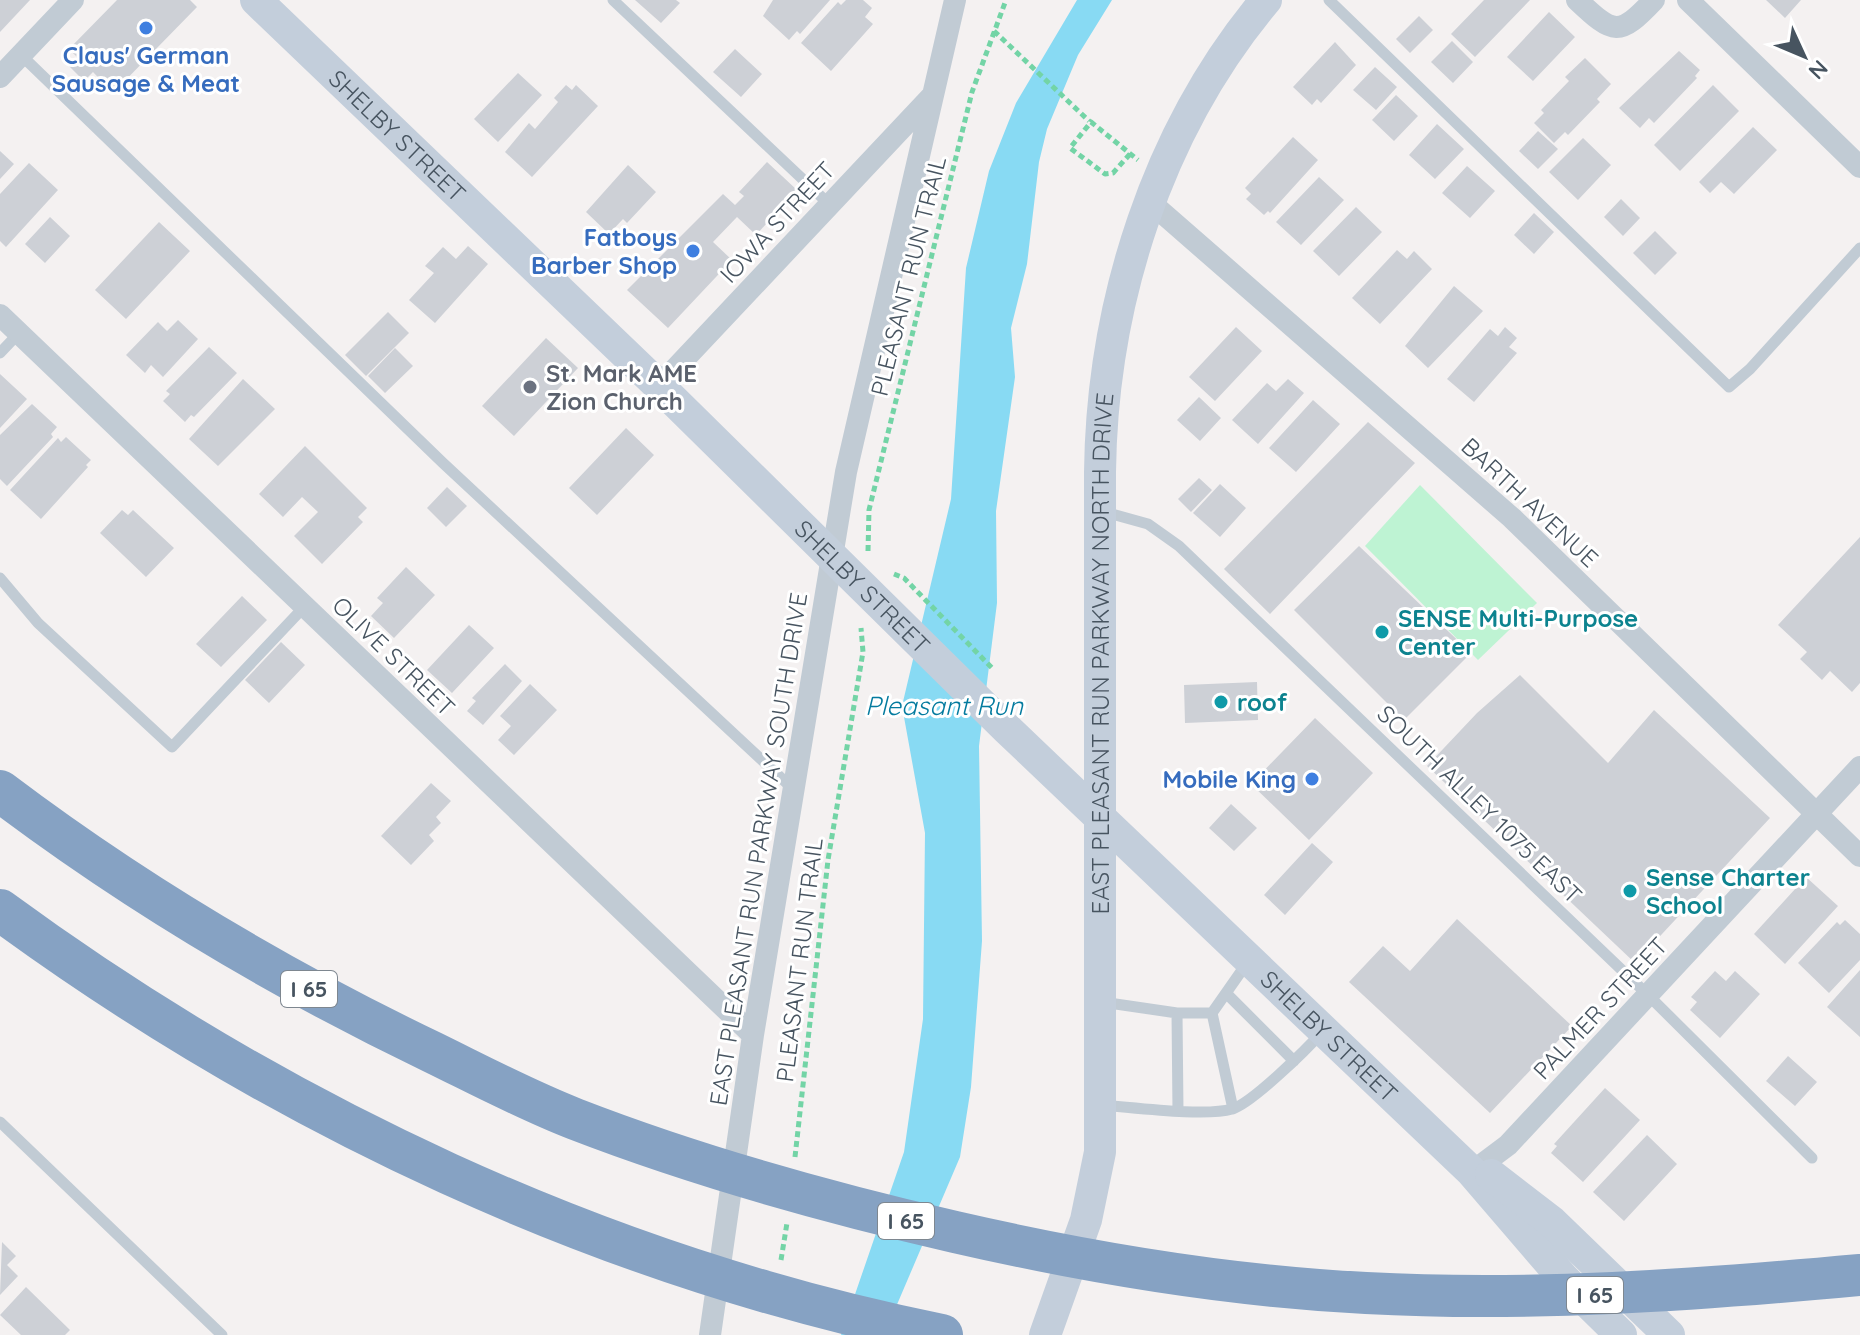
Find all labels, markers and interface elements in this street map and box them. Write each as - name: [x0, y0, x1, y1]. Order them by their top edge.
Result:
- north arrow: [1764, 16, 1844, 96]
- marker: Claus' German Sausage & Meat: [137, 19, 155, 37]
- place label: Claus' German Sausage & Meat: [52, 40, 240, 98]
- text: N: [1803, 54, 1834, 85]
- street label: SHELBY STREET: [323, 63, 472, 208]
- street label: PLEASANT RUN TRAIL: [864, 153, 952, 399]
- street label: IOWA STREET: [713, 155, 841, 289]
- place label: Fatboys Barber Shop: [531, 222, 677, 280]
- marker: Fatboys Barber Shop: [684, 242, 702, 260]
- place label: St. Mark AME Zion Church: [546, 358, 697, 416]
- marker: St. Mark AME Zion Church: [521, 378, 539, 396]
- street label: EAST PLEASANT RUN PARKWAY NORTH DRIVE: [1085, 391, 1120, 914]
- street label: BARTH AVENUE: [1455, 431, 1605, 573]
- street label: SHELBY STREET: [789, 514, 937, 660]
- street label: OLIVE STREET: [326, 590, 462, 722]
- street label: EAST PLEASANT RUN PARKWAY SOUTH DRIVE: [703, 590, 813, 1108]
- place label: SENSE Multi-Purpose Center: [1398, 603, 1638, 661]
- marker: SENSE Multi-Purpose Center: [1373, 623, 1391, 641]
- place label: roof: [1237, 687, 1288, 717]
- water label: Pleasant Run: [865, 689, 1024, 722]
- marker: roof: [1212, 693, 1230, 711]
- street label: SOUTH ALLEY 1075 EAST: [1371, 698, 1589, 910]
- place label: Mobile King: [1163, 764, 1296, 794]
- marker: Mobile King: [1303, 770, 1321, 788]
- street label: PLEASANT RUN TRAIL: [769, 836, 829, 1084]
- place label: Sense Charter School: [1646, 862, 1810, 920]
- marker: Sense Charter School: [1621, 882, 1639, 900]
- street label: PALMER STREET: [1526, 931, 1674, 1085]
- street label: SHELBY STREET: [1255, 964, 1404, 1108]
- road number: I 65: [281, 971, 337, 1007]
- road number: I 65: [878, 1203, 934, 1239]
- road number: I 65: [1567, 1277, 1623, 1313]

